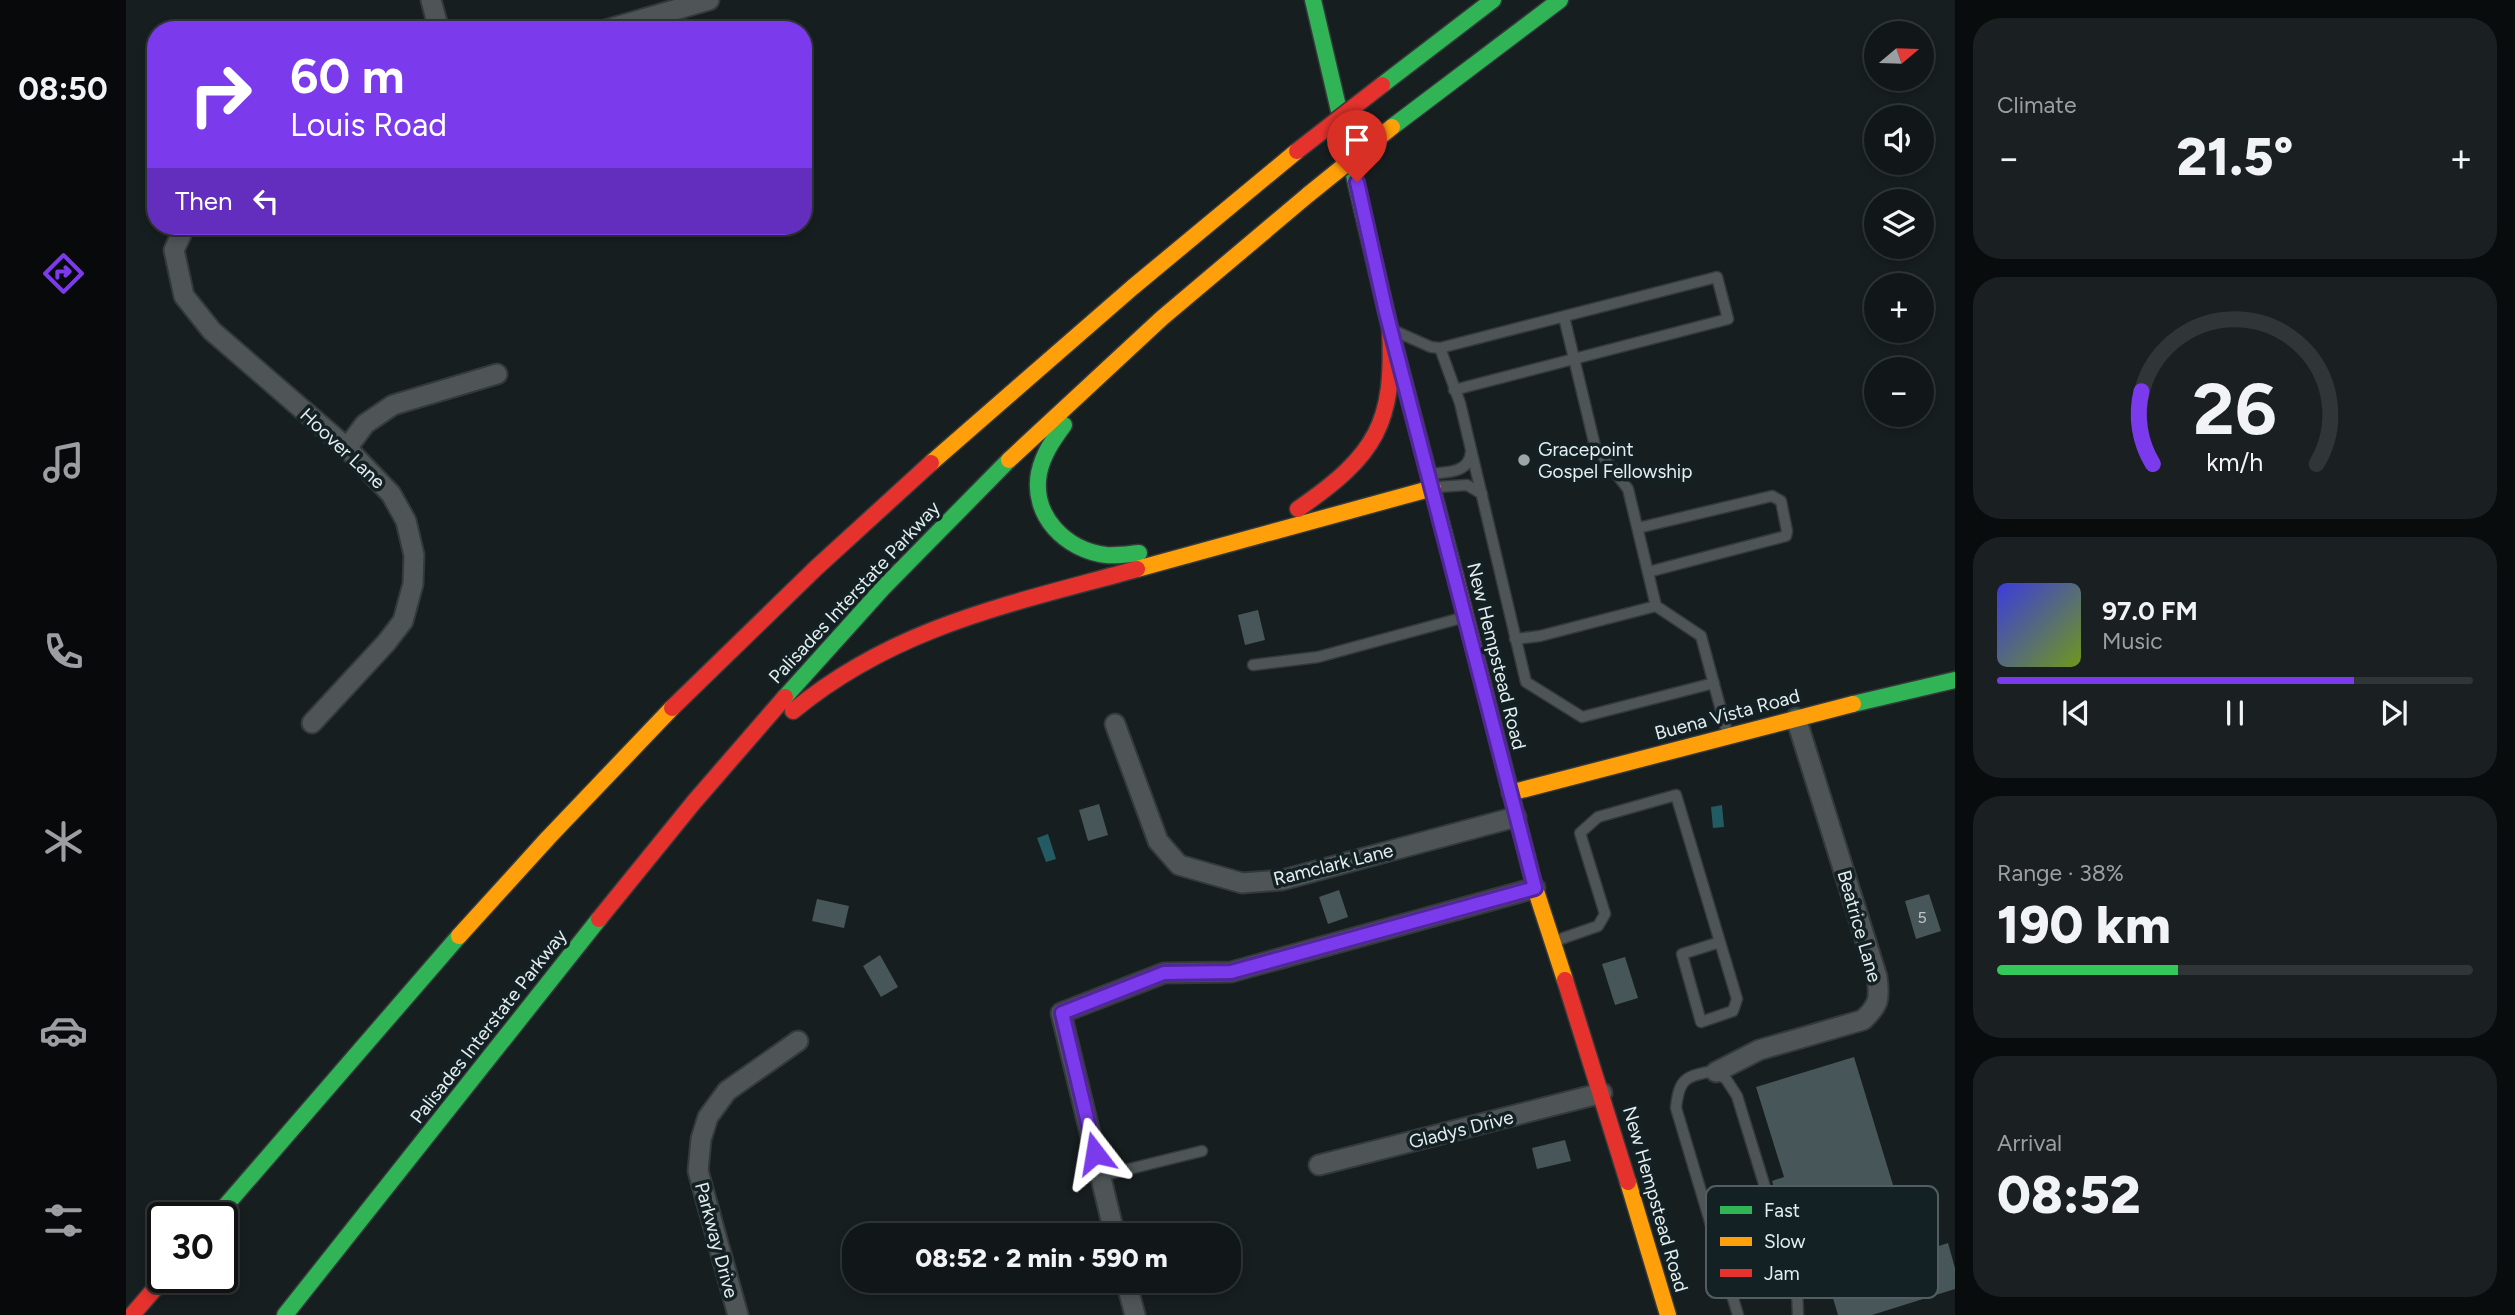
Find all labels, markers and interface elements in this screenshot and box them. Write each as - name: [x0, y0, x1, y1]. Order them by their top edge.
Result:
- north arrow: [1864, 21, 1934, 91]
- map controls: [1864, 21, 1934, 427]
- text: 60 m: [290, 46, 405, 105]
- icon: right: [175, 49, 266, 140]
- text: 08:50: [18, 70, 108, 108]
- text: Climate: [1997, 91, 2076, 119]
- button: sound: [1864, 105, 1934, 175]
- text: Louis Road: [290, 106, 447, 144]
- pin: [1327, 110, 1387, 182]
- icon: arrive: [1338, 121, 1376, 159]
- text: 21.5°: [2177, 126, 2293, 188]
- text: −: [1997, 135, 2021, 181]
- text: +: [2449, 135, 2473, 181]
- icon: left: [247, 182, 285, 220]
- text: Then: [175, 185, 233, 217]
- button: layers: [1864, 189, 1934, 259]
- icon: directions: [39, 249, 88, 298]
- button: +: [1864, 273, 1934, 343]
- button: −: [1864, 357, 1934, 427]
- text: 26: [2193, 366, 2277, 453]
- street label: Hoover Lane: [295, 403, 390, 494]
- icon: music: [39, 438, 88, 487]
- place label: Gracepoint Gospel Fellowship: [1538, 438, 1693, 483]
- text: km/h: [2206, 447, 2264, 477]
- marker: Gracepoint Gospel Fellowship: [1516, 452, 1532, 468]
- street label: Palisades Interstate Parkway: [764, 497, 945, 688]
- street label: New Hempstead Road: [1462, 560, 1531, 752]
- text: 97.0 FM: [2102, 595, 2198, 627]
- icon: phone: [39, 627, 88, 676]
- text: Music: [2102, 627, 2163, 655]
- street label: Buena Vista Road: [1652, 684, 1802, 745]
- icon: previous: [2057, 694, 2095, 732]
- icon: pause: [2216, 694, 2254, 732]
- icon: next: [2375, 694, 2413, 732]
- icon: climate: [39, 817, 88, 866]
- street label: Ramclark Lane: [1271, 838, 1395, 890]
- text: Range · 38%: [1997, 859, 2124, 887]
- street label: Beatrice Lane: [1833, 867, 1887, 985]
- text: 190 km: [1997, 894, 2171, 956]
- house number: 5: [1917, 908, 1927, 927]
- street label: Palisades Interstate Parkway: [405, 924, 572, 1128]
- icon: car: [39, 1006, 88, 1055]
- street label: New Hempstead Road: [1618, 1104, 1693, 1295]
- street label: Gladys Drive: [1406, 1105, 1516, 1154]
- position arrow: [1058, 1116, 1132, 1190]
- text: Arrival: [1997, 1129, 2062, 1157]
- text: 08:52: [1997, 1164, 2140, 1226]
- street label: Parkway Drive: [690, 1180, 743, 1301]
- legend: [1706, 1186, 1938, 1298]
- icon: filters: [39, 1196, 88, 1245]
- text: Fast: [1764, 1199, 1800, 1222]
- speed limit sign: 30: [147, 1202, 238, 1293]
- text: Slow: [1764, 1230, 1806, 1253]
- text: 08:52 · 2 min · 590 m: [915, 1242, 1168, 1274]
- text: Jam: [1764, 1262, 1800, 1285]

